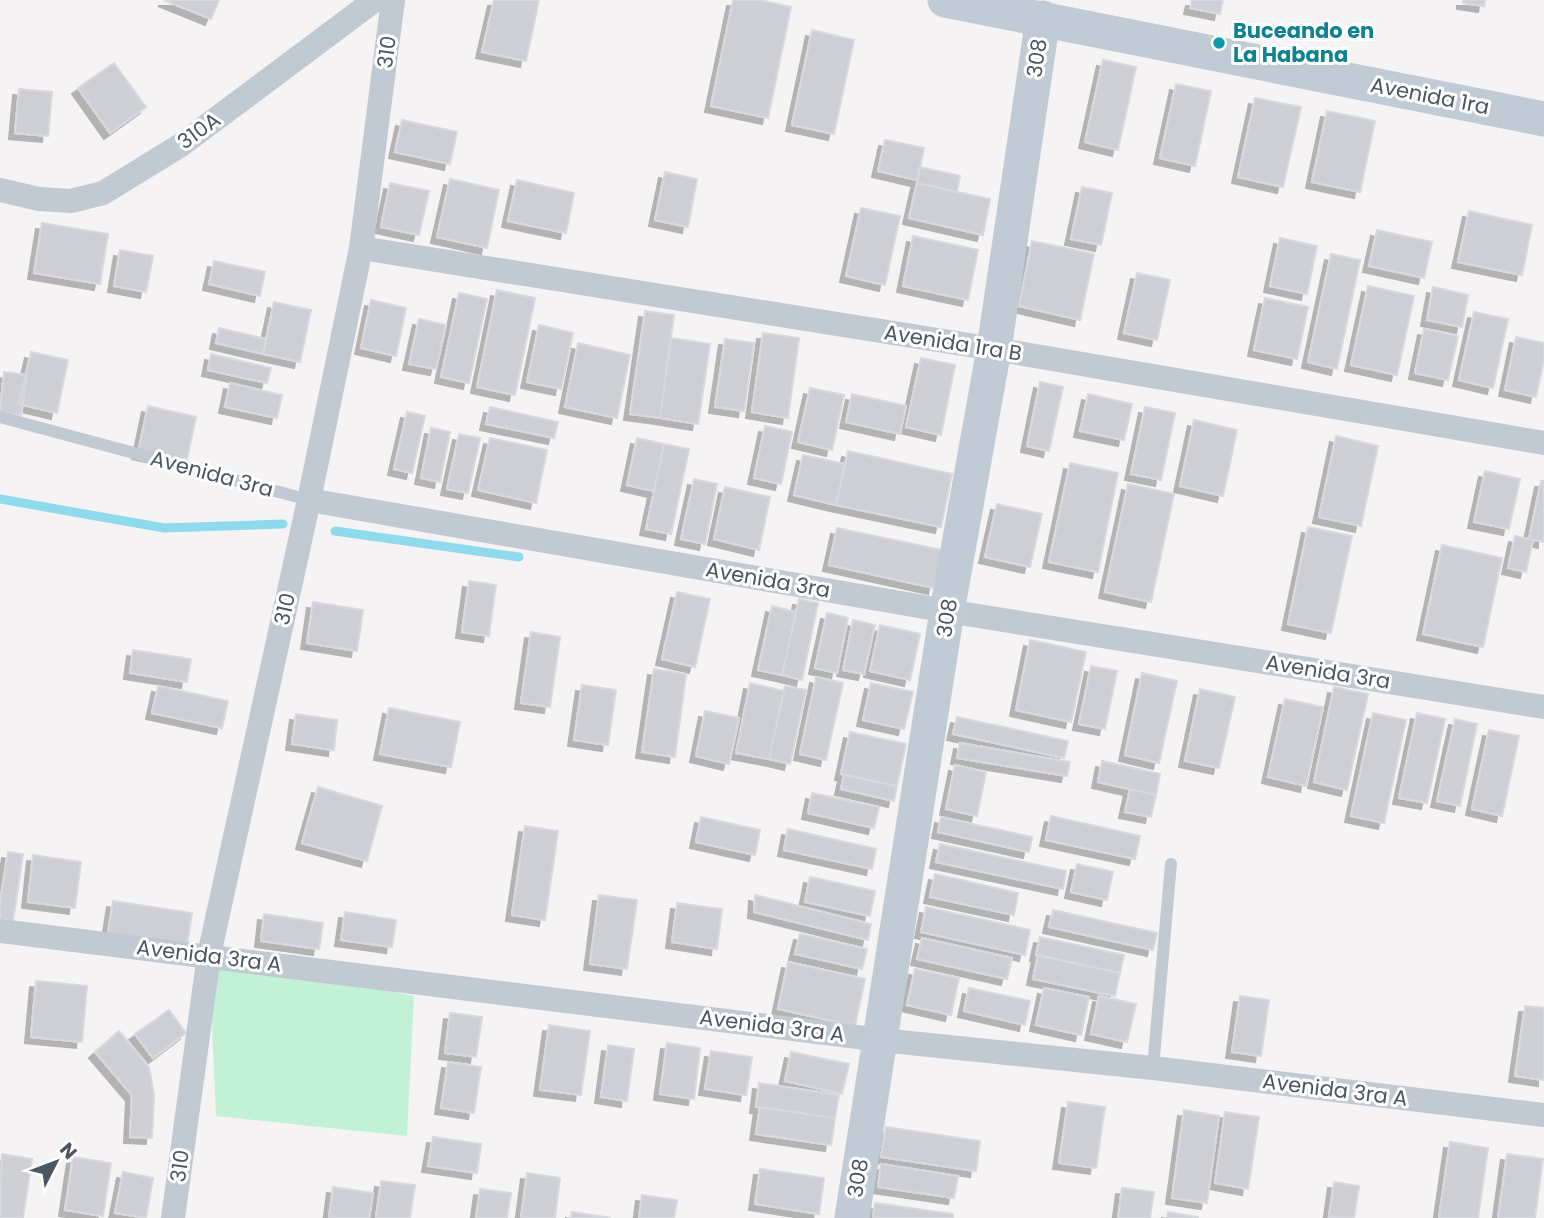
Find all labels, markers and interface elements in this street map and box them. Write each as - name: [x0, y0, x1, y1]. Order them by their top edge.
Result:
- place label: Buceando en La Habana: [1233, 16, 1374, 69]
- street label: 310: [370, 34, 403, 70]
- marker: Buceando en La Habana: [1211, 35, 1227, 51]
- street label: 308: [1019, 37, 1054, 79]
- street label: Avenida 1ra: [1368, 70, 1492, 121]
- street label: 310A: [171, 105, 226, 156]
- street label: Avenida 1ra B: [882, 317, 1024, 368]
- street label: Avenida 3ra: [148, 443, 277, 504]
- street label: Avenida 3ra: [704, 554, 833, 605]
- street label: 310: [267, 590, 302, 628]
- street label: 308: [929, 596, 964, 639]
- street label: Avenida 3ra: [1264, 647, 1393, 696]
- street label: Avenida 3ra A: [135, 932, 283, 979]
- street label: Avenida 3ra A: [698, 1002, 846, 1049]
- street label: Avenida 3ra A: [1261, 1066, 1409, 1113]
- north arrow: [21, 1127, 91, 1197]
- text: N: [53, 1137, 83, 1165]
- street label: 310: [163, 1148, 196, 1184]
- street label: 308: [840, 1156, 875, 1199]

